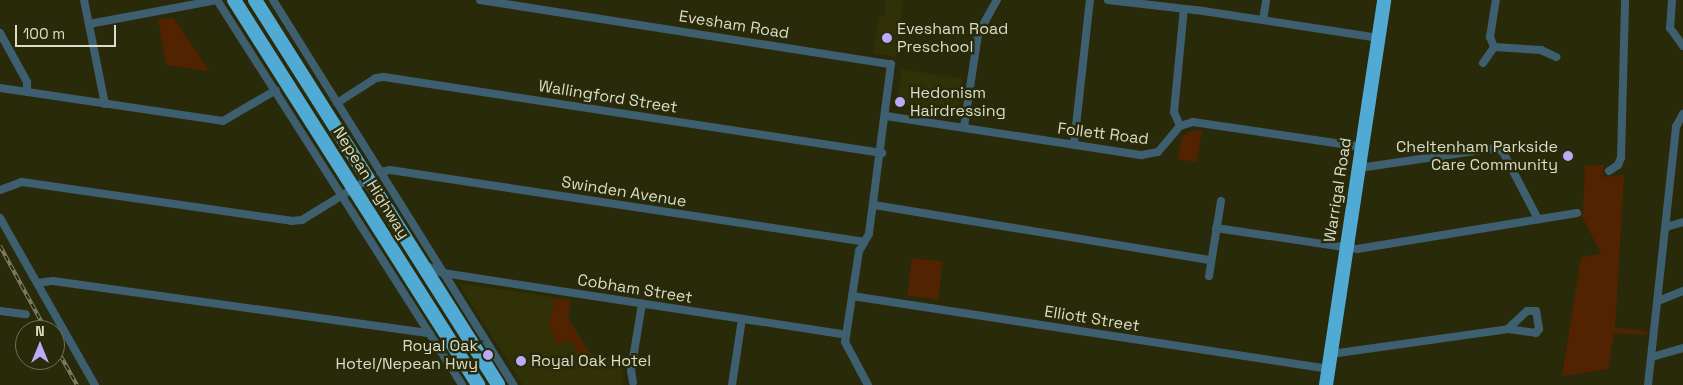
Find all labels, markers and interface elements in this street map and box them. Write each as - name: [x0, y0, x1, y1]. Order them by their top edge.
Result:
- street label: Evesham Road: [678, 7, 790, 43]
- scale bar: [18, 15, 119, 47]
- place label: Evesham Road Preschool: [897, 19, 1008, 57]
- text: 100 m: [23, 24, 65, 43]
- marker: Evesham Road Preschool: [881, 32, 893, 44]
- street label: Wallingford Street: [537, 77, 679, 117]
- place label: Hedonism Hairdressing: [910, 83, 1006, 121]
- marker: Hedonism Hairdressing: [894, 96, 906, 108]
- street label: Follett Road: [1056, 119, 1150, 149]
- street label: Nepean Highway: [329, 123, 413, 243]
- street label: Warrigal Road: [1320, 136, 1356, 244]
- place label: Cheltenham Parkside Care Community: [1396, 137, 1558, 175]
- marker: Cheltenham Parkside Care Community: [1562, 150, 1574, 162]
- street label: Swinden Avenue: [560, 173, 688, 211]
- street label: Cobham Street: [576, 270, 694, 308]
- street label: Elliott Street: [1043, 302, 1141, 336]
- north arrow: [15, 320, 65, 370]
- text: N: [35, 322, 45, 340]
- place label: Royal Oak Hotel/Nepean Hwy: [335, 336, 478, 374]
- marker: Royal Oak Hotel/Nepean Hwy: [482, 349, 494, 361]
- place label: Royal Oak Hotel: [531, 351, 651, 371]
- marker: Royal Oak Hotel: [515, 355, 527, 367]

